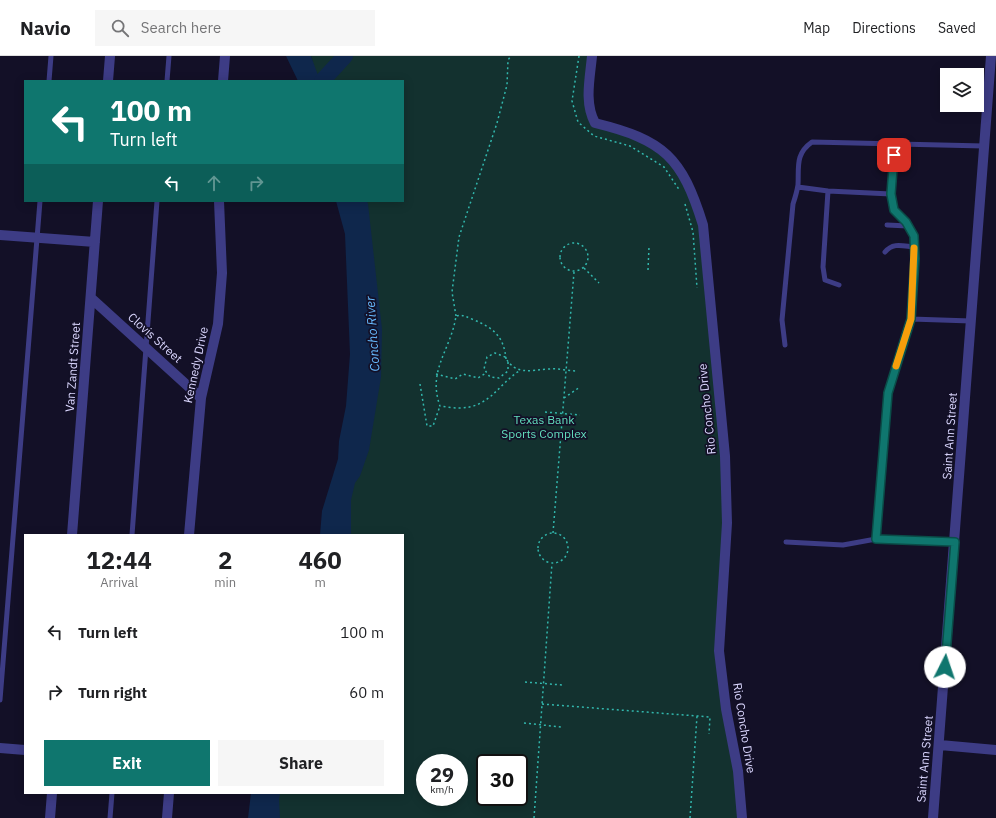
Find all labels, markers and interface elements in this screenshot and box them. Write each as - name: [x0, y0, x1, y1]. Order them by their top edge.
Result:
- search box: [95, 10, 375, 46]
- text: Navio: [20, 16, 71, 40]
- icon: search: [109, 17, 131, 39]
- text: Search here: [141, 18, 221, 37]
- text: Map: [803, 19, 830, 37]
- text: Directions: [852, 19, 916, 37]
- text: Saved: [938, 19, 976, 37]
- map controls: [940, 68, 984, 112]
- button: layers: [940, 68, 984, 112]
- text: 100 m: [110, 92, 192, 129]
- icon: left: [44, 96, 96, 148]
- text: Turn left: [110, 128, 178, 151]
- pin: [877, 138, 911, 172]
- icon: arrive: [883, 144, 905, 166]
- icon: left: [161, 172, 183, 194]
- icon: ahead: [203, 172, 225, 194]
- icon: right: [245, 172, 267, 194]
- water label: Concho River: [361, 295, 384, 372]
- street label: Clovis Street: [125, 309, 186, 366]
- street label: Van Zandt Street: [62, 321, 83, 412]
- street label: Kennedy Drive: [180, 325, 211, 404]
- street label: Rio Concho Drive: [694, 362, 719, 455]
- street label: Saint Ann Street: [939, 392, 960, 480]
- park label: Texas Bank Sports Complex: [501, 412, 587, 441]
- text: 12:44: [86, 544, 152, 576]
- text: 2: [218, 544, 232, 576]
- text: 460: [298, 544, 342, 576]
- text: Arrival: [100, 574, 138, 591]
- text: min: [214, 574, 236, 591]
- text: m: [314, 574, 326, 591]
- icon: left: [44, 621, 66, 643]
- text: Turn left: [78, 623, 138, 642]
- text: 100 m: [340, 623, 384, 642]
- position arrow: [924, 646, 966, 688]
- icon: right: [44, 681, 66, 703]
- street label: Rio Concho Drive: [730, 682, 759, 775]
- text: Turn right: [78, 683, 147, 702]
- text: 60 m: [349, 683, 384, 702]
- street label: Saint Ann Street: [913, 715, 936, 803]
- button: Exit: [44, 740, 210, 786]
- button: Share: [218, 740, 384, 786]
- speed limit sign: 30: [476, 754, 528, 806]
- text: 29: [430, 761, 454, 788]
- text: km/h: [430, 783, 454, 796]

